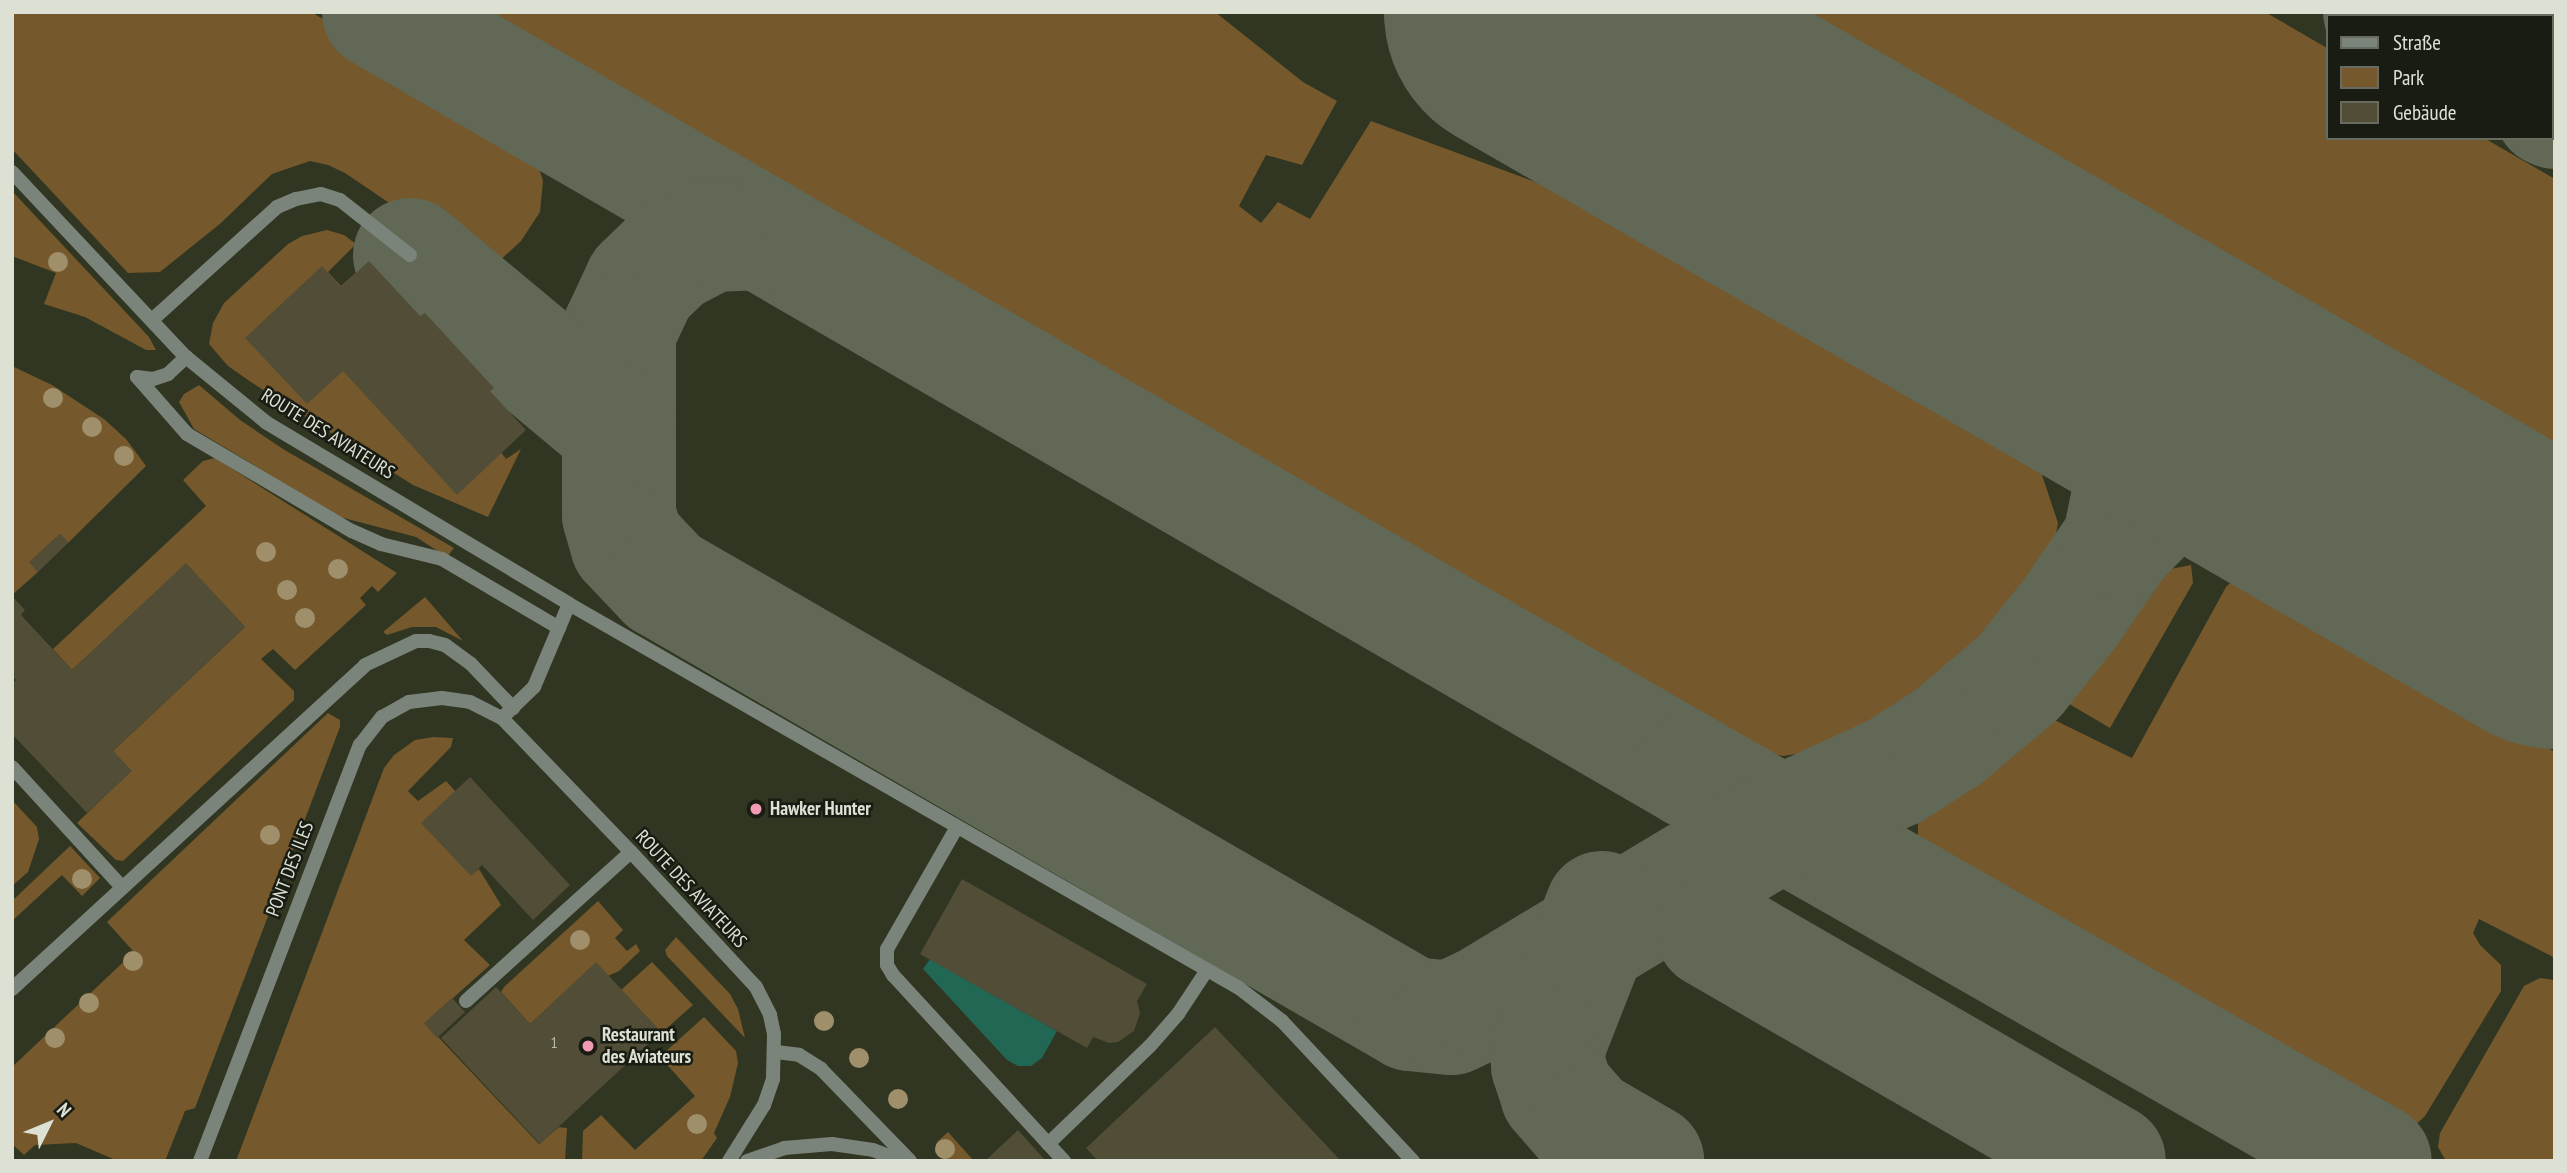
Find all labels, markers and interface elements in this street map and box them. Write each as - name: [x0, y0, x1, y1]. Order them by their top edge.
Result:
- legend: [2326, 14, 2553, 140]
- text: Straße: [2393, 29, 2441, 56]
- text: Park: [2393, 64, 2424, 91]
- text: Gebäude: [2393, 99, 2456, 126]
- street label: ROUTE DES AVIATEURS: [257, 384, 399, 484]
- place label: Hawker Hunter: [770, 798, 871, 820]
- marker: Hawker Hunter: [748, 801, 764, 817]
- street label: PONT DES ILES: [261, 818, 319, 920]
- street label: ROUTE DES AVIATEURS: [630, 825, 752, 953]
- place label: Restaurant des Aviateurs: [602, 1024, 692, 1068]
- house number: 1: [550, 1032, 558, 1052]
- marker: Restaurant des Aviateurs: [580, 1038, 596, 1054]
- north arrow: [14, 1089, 84, 1159]
- text: N: [52, 1098, 77, 1122]

